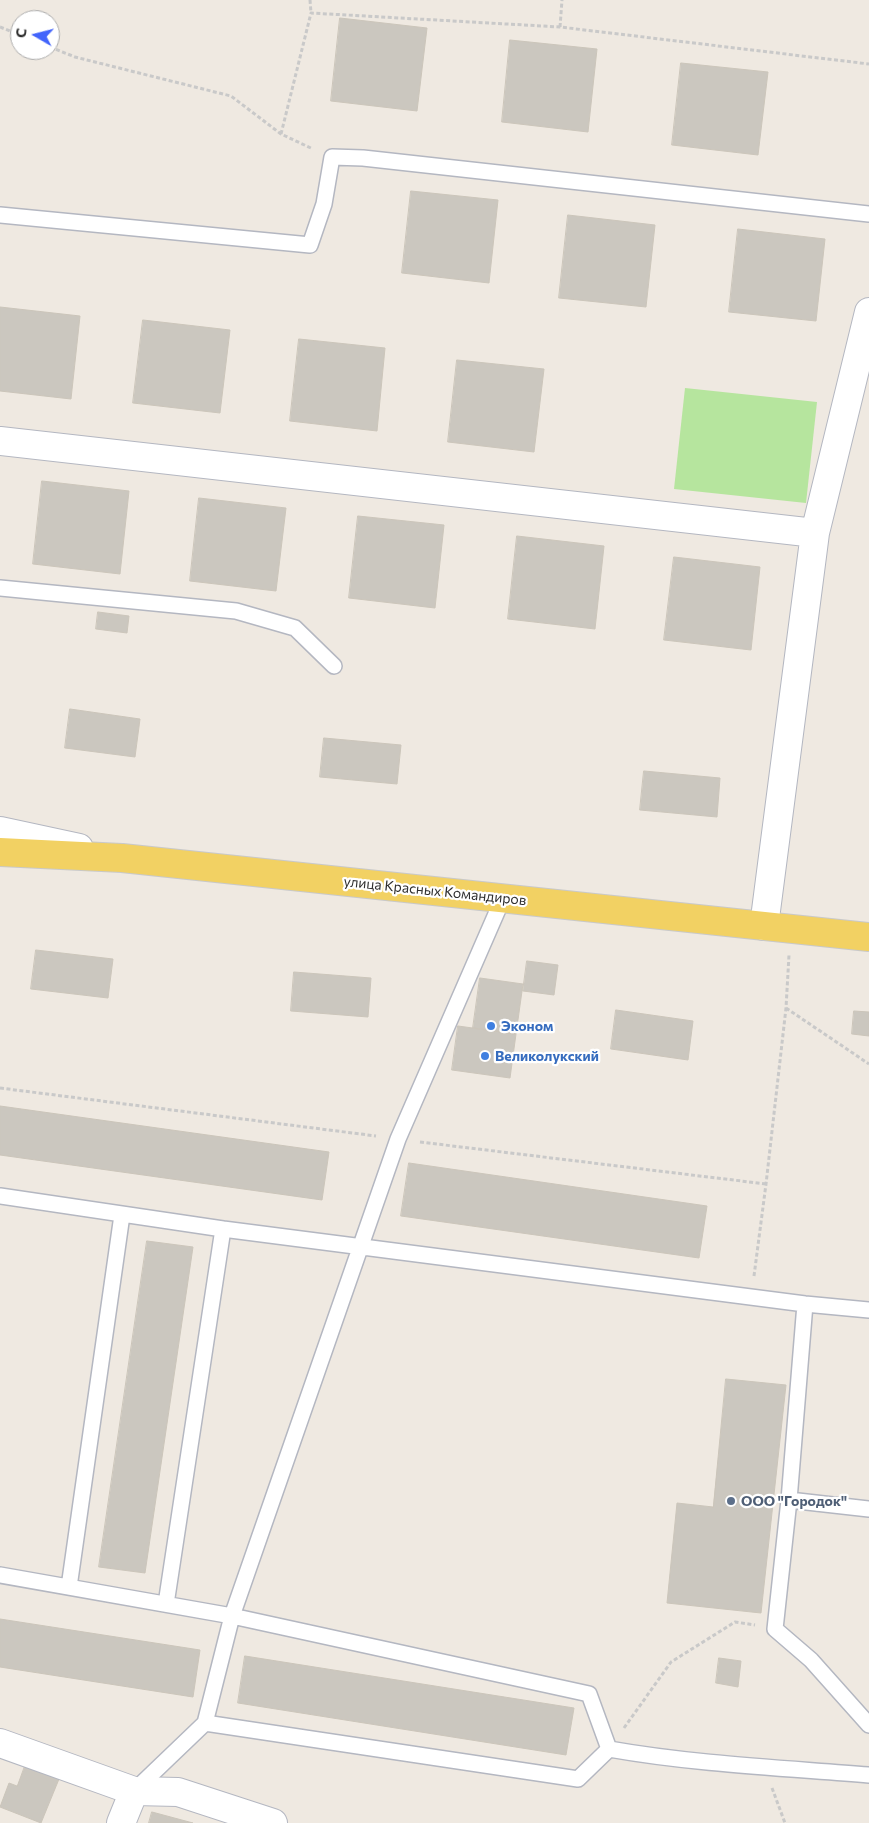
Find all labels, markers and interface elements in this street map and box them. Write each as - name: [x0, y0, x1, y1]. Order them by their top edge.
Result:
- north arrow: [10, 10, 60, 60]
- text: С: [12, 27, 30, 39]
- street label: улица Красных Командиров: [343, 873, 527, 909]
- place label: Эконом: [501, 1018, 553, 1034]
- marker: Эконом: [485, 1020, 497, 1032]
- place label: Великолукский: [495, 1048, 599, 1064]
- marker: Великолукский: [479, 1050, 491, 1062]
- place label: ООО "Городок": [741, 1493, 847, 1509]
- marker: ООО "Городок": [725, 1495, 737, 1507]

